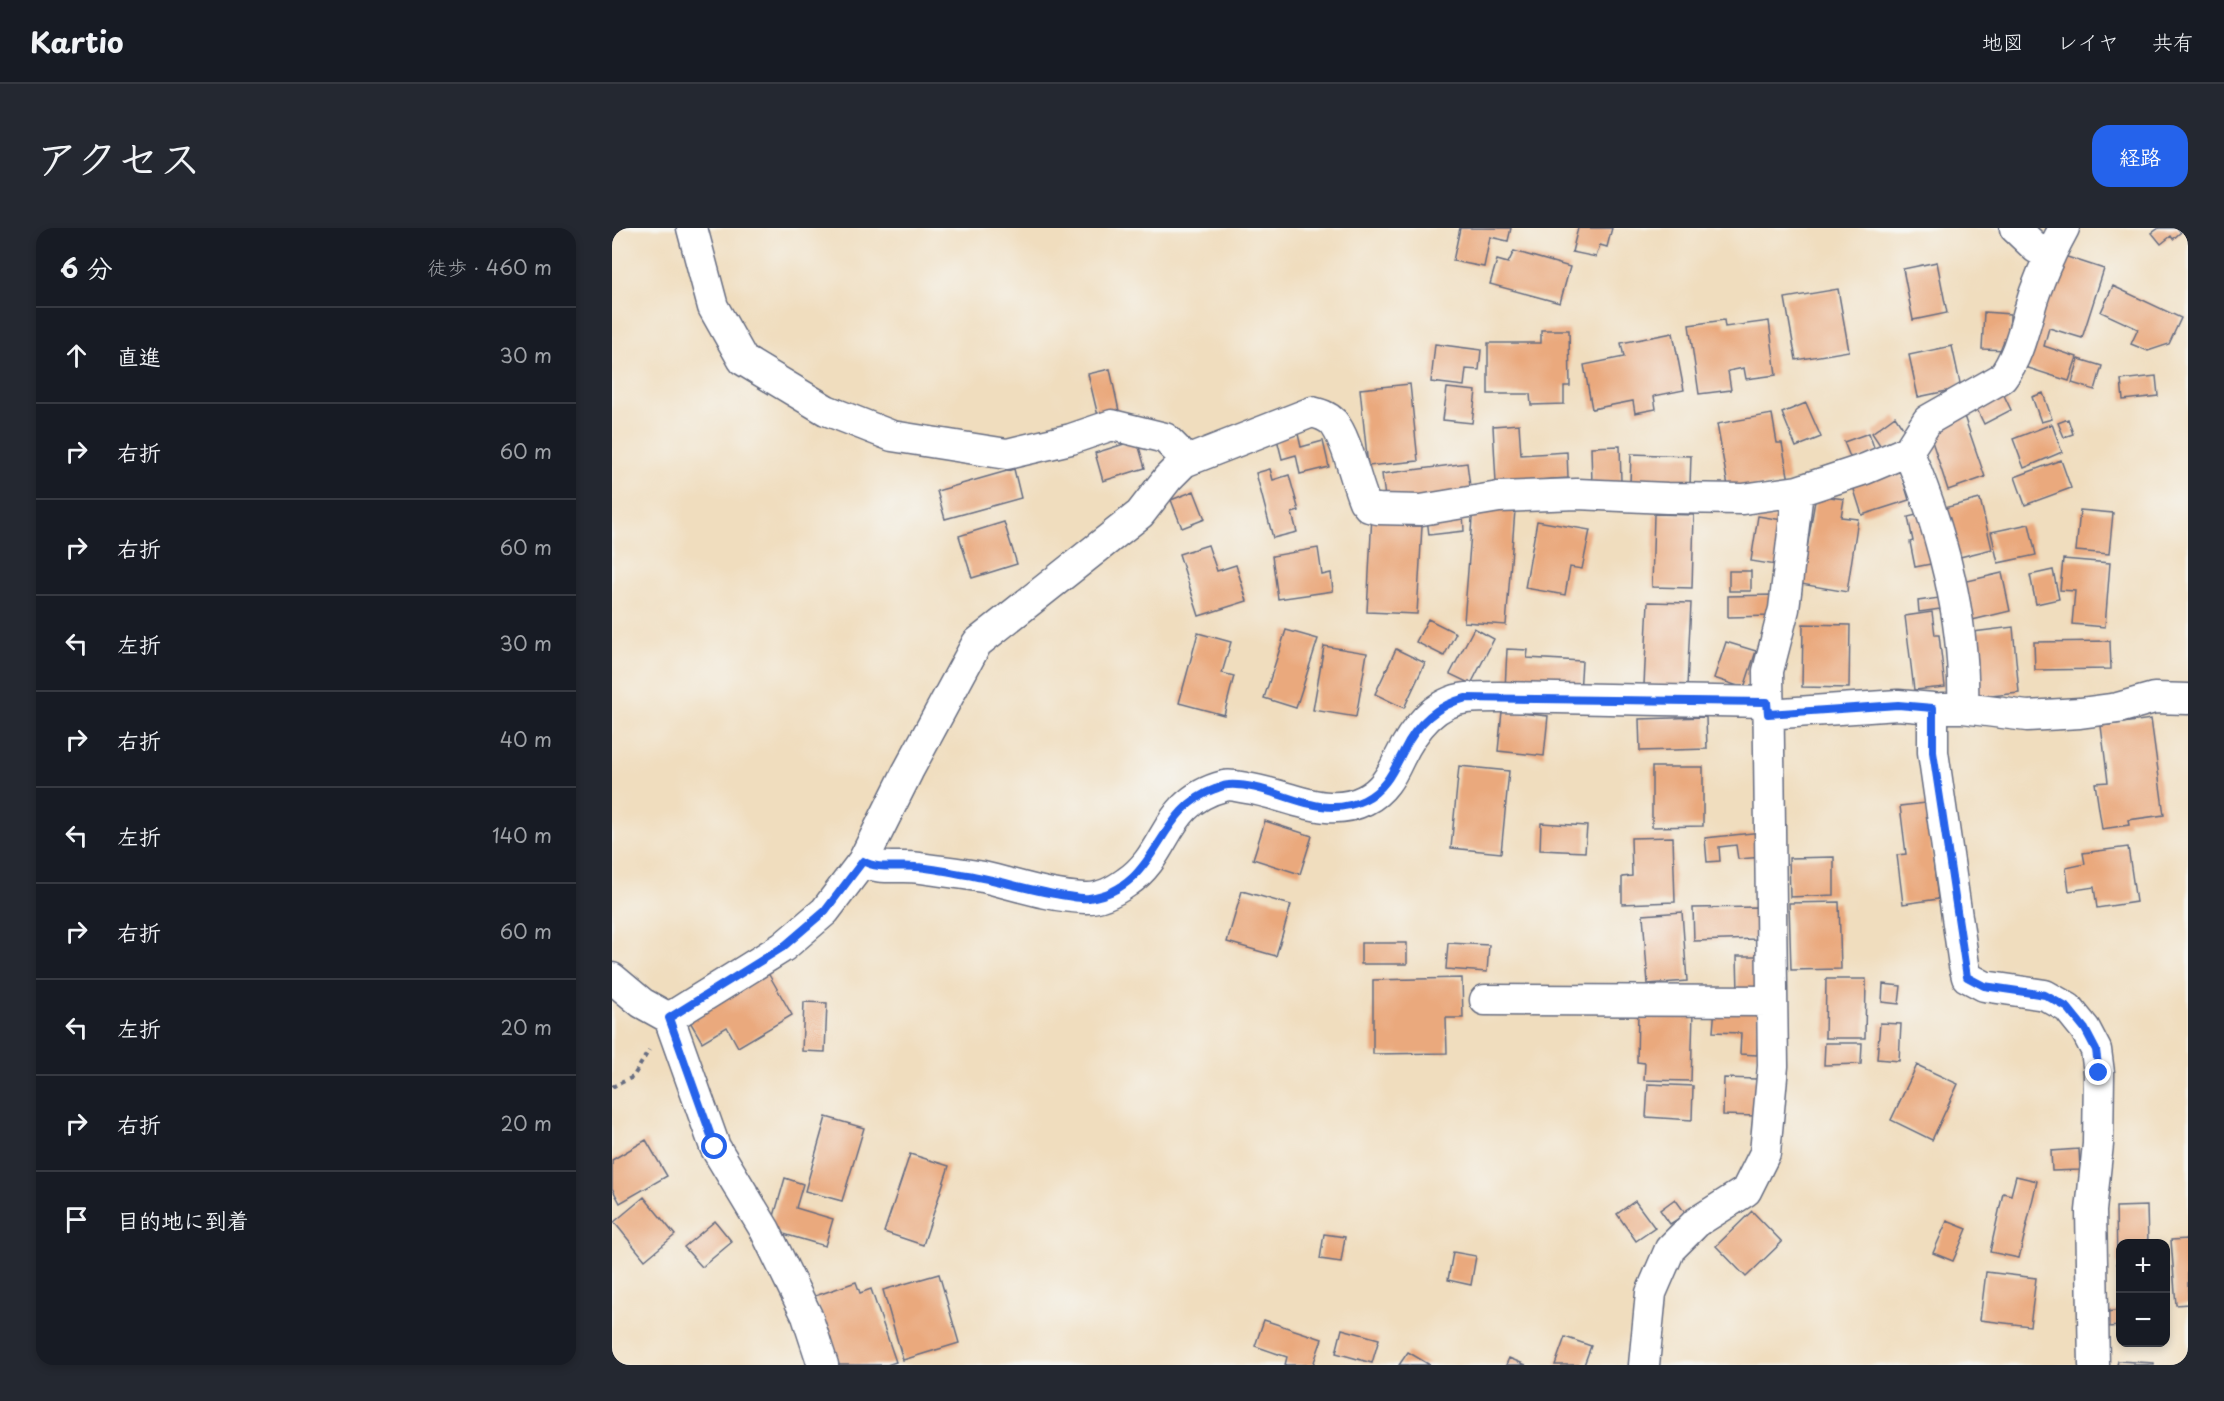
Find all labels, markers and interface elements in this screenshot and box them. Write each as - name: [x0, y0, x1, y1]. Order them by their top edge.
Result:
- text: Kartio: [30, 20, 124, 63]
- text: 地図: [1982, 25, 2024, 57]
- text: レイヤ: [2057, 25, 2119, 57]
- text: 共有: [2152, 25, 2194, 57]
- text: アクセス: [36, 125, 201, 188]
- button: 経路: [2092, 125, 2188, 187]
- text: 6 分: [60, 248, 113, 287]
- text: 徒歩 · 460 m: [427, 252, 552, 282]
- icon: ahead: [60, 339, 93, 372]
- text: 直進: [117, 339, 161, 372]
- text: 30 m: [499, 340, 552, 370]
- icon: right: [60, 435, 93, 468]
- text: 右折: [117, 435, 161, 468]
- text: 60 m: [500, 436, 552, 466]
- icon: right: [60, 531, 93, 564]
- text: 右折: [117, 531, 161, 564]
- text: 60 m: [500, 532, 552, 562]
- icon: left: [60, 627, 93, 660]
- text: 左折: [117, 627, 161, 660]
- text: 30 m: [499, 628, 552, 658]
- icon: right: [60, 723, 93, 756]
- text: 右折: [117, 723, 161, 756]
- text: 40 m: [500, 724, 552, 754]
- icon: left: [60, 819, 93, 852]
- text: 左折: [117, 819, 161, 852]
- text: 140 m: [492, 820, 552, 850]
- icon: right: [60, 915, 93, 948]
- text: 右折: [117, 915, 161, 948]
- text: 60 m: [500, 916, 552, 946]
- icon: left: [60, 1011, 93, 1044]
- text: 左折: [117, 1011, 161, 1044]
- text: 20 m: [500, 1012, 552, 1042]
- route end: [2085, 1059, 2111, 1085]
- icon: right: [60, 1107, 93, 1140]
- text: 右折: [117, 1107, 161, 1140]
- text: 20 m: [500, 1108, 552, 1138]
- route start: [701, 1133, 727, 1159]
- icon: arrive: [60, 1203, 93, 1236]
- text: 目的地に到着: [117, 1203, 249, 1236]
- map controls: [2116, 1239, 2170, 1347]
- button: +: [2116, 1239, 2170, 1293]
- button: −: [2116, 1293, 2170, 1347]

